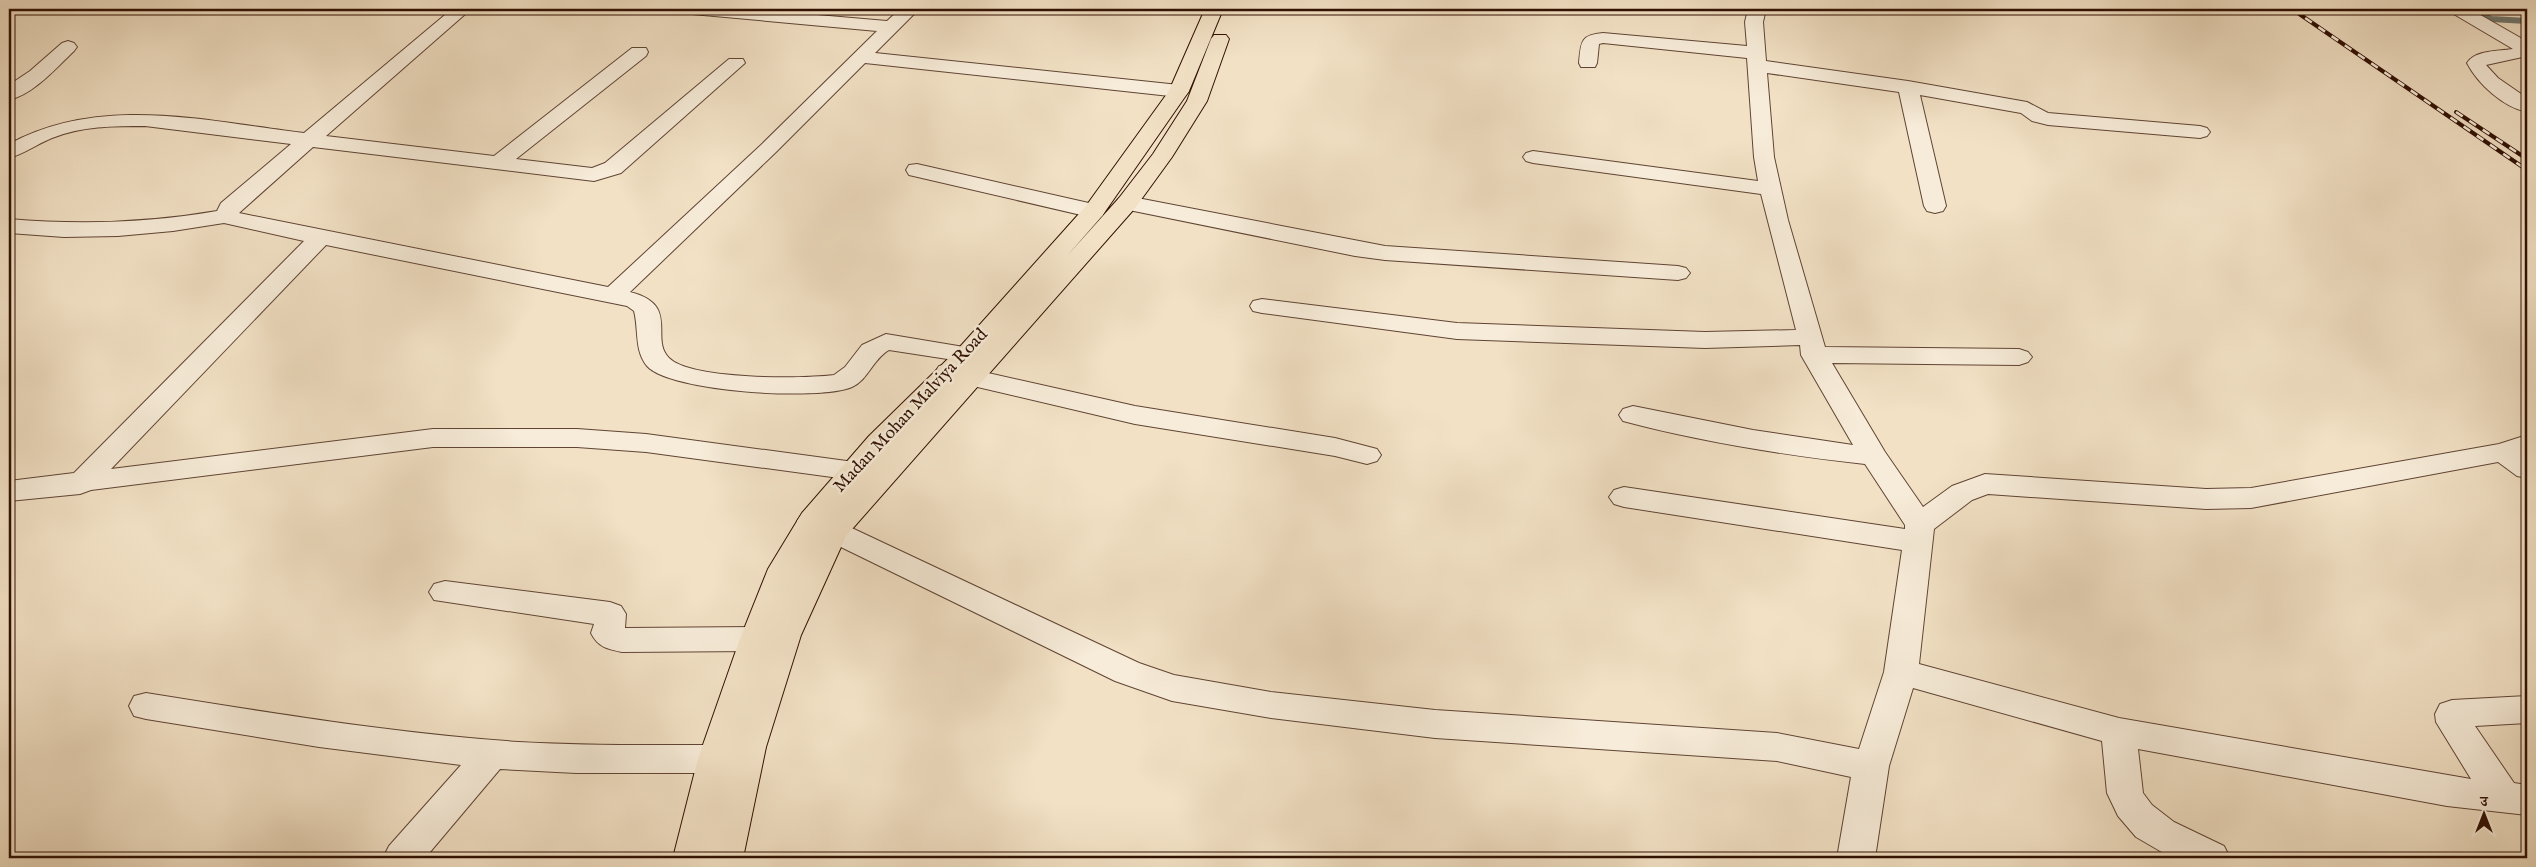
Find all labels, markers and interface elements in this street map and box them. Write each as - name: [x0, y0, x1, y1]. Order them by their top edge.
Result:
- street label: Madan Mohan Malviya Road: [829, 324, 993, 498]
- north arrow: [2458, 790, 2508, 840]
- text: उ: [2479, 793, 2488, 811]

